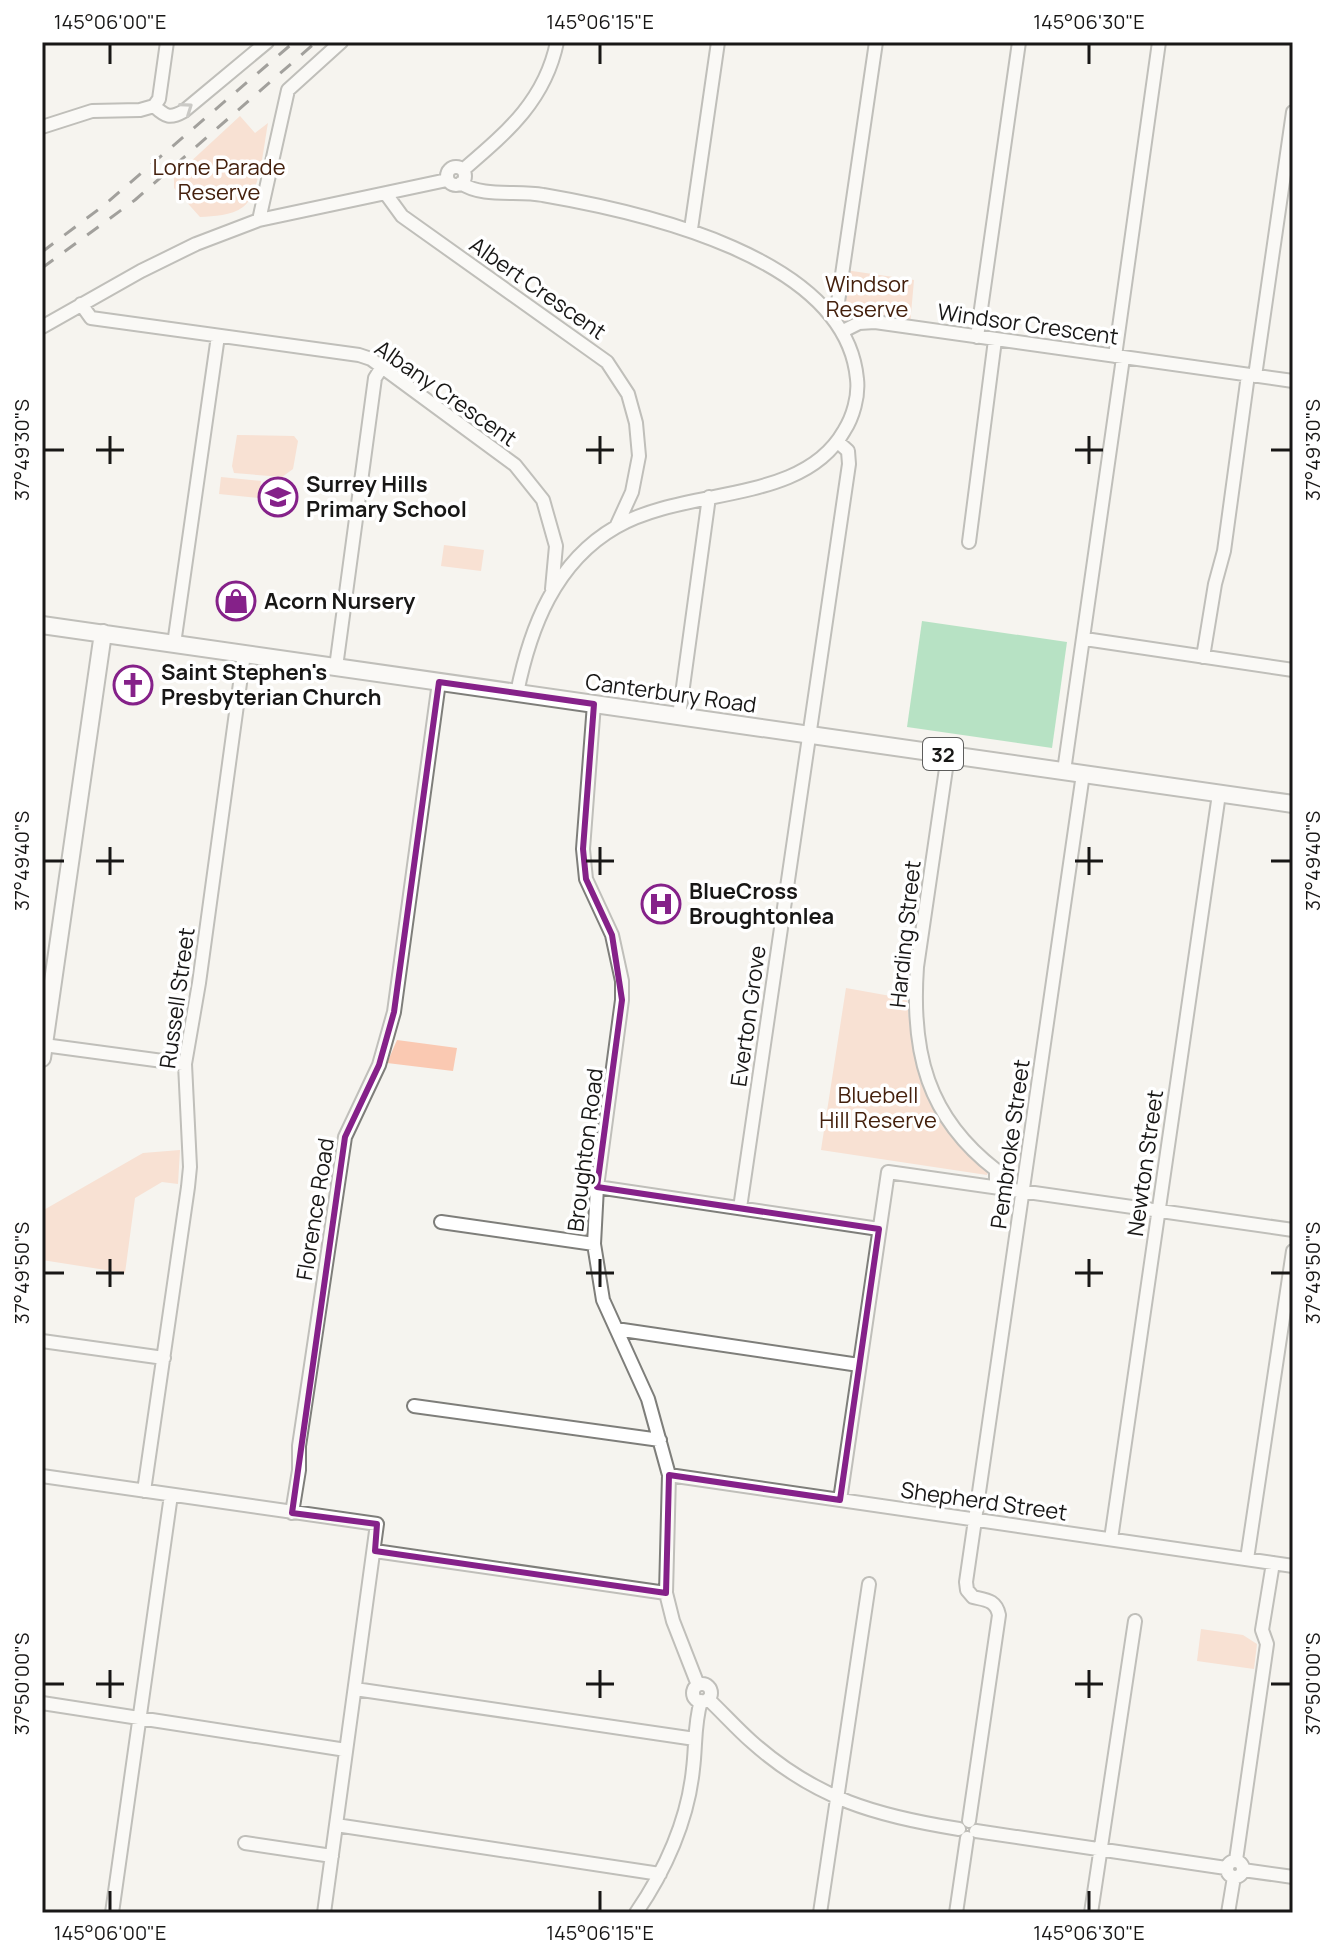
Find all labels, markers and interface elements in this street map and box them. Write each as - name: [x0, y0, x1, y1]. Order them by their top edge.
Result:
- text: 145°06'00"E: [54, 8, 166, 35]
- text: 145°06'15"E: [546, 8, 654, 35]
- text: 145°06'30"E: [1033, 8, 1145, 35]
- one-way arrow: [178, 103, 192, 118]
- park label: Lorne Parade Reserve: [152, 152, 286, 207]
- street label: Albert Crescent: [464, 230, 612, 346]
- park label: Windsor Reserve: [825, 269, 909, 324]
- street label: Windsor Crescent: [936, 296, 1121, 352]
- street label: Albany Crescent: [369, 333, 523, 453]
- text: 37°49'30"S: [8, 399, 35, 501]
- text: 37°49'30"S: [1299, 399, 1326, 501]
- place label: Surrey Hills Primary School: [306, 469, 467, 524]
- school or university icon: Surrey Hills Primary School: [257, 476, 299, 518]
- shop icon: Acorn Nursery: [215, 580, 257, 622]
- place label: Acorn Nursery: [264, 586, 416, 616]
- place label: Saint Stephen's Presbyterian Church: [161, 657, 381, 712]
- church icon: Saint Stephen's Presbyterian Church: [112, 664, 154, 706]
- street label: Canterbury Road: [584, 666, 758, 720]
- road number: 32: [923, 738, 963, 770]
- text: 37°49'40"S: [8, 811, 35, 911]
- text: 37°49'40"S: [1299, 811, 1326, 911]
- street label: Harding Street: [882, 859, 928, 1009]
- place label: BlueCross Broughtonlea: [689, 876, 834, 931]
- hospital icon: BlueCross Broughtonlea: [640, 883, 682, 925]
- street label: Russell Street: [152, 925, 202, 1070]
- street label: Everton Grove: [723, 943, 773, 1089]
- street label: Pembroke Street: [983, 1057, 1037, 1231]
- street label: Broughton Road: [560, 1067, 610, 1233]
- park label: Bluebell Hill Reserve: [819, 1080, 937, 1135]
- street label: Newton Street: [1120, 1088, 1170, 1238]
- street label: Florence Road: [289, 1136, 341, 1282]
- text: 37°49'50"S: [8, 1222, 35, 1324]
- text: 37°49'50"S: [1299, 1222, 1326, 1324]
- street label: Shepherd Street: [899, 1474, 1069, 1528]
- text: 37°50'00"S: [8, 1633, 35, 1735]
- text: 37°50'00"S: [1299, 1633, 1326, 1735]
- text: 145°06'00"E: [54, 1919, 166, 1946]
- text: 145°06'15"E: [546, 1919, 654, 1946]
- text: 145°06'30"E: [1033, 1919, 1145, 1946]

